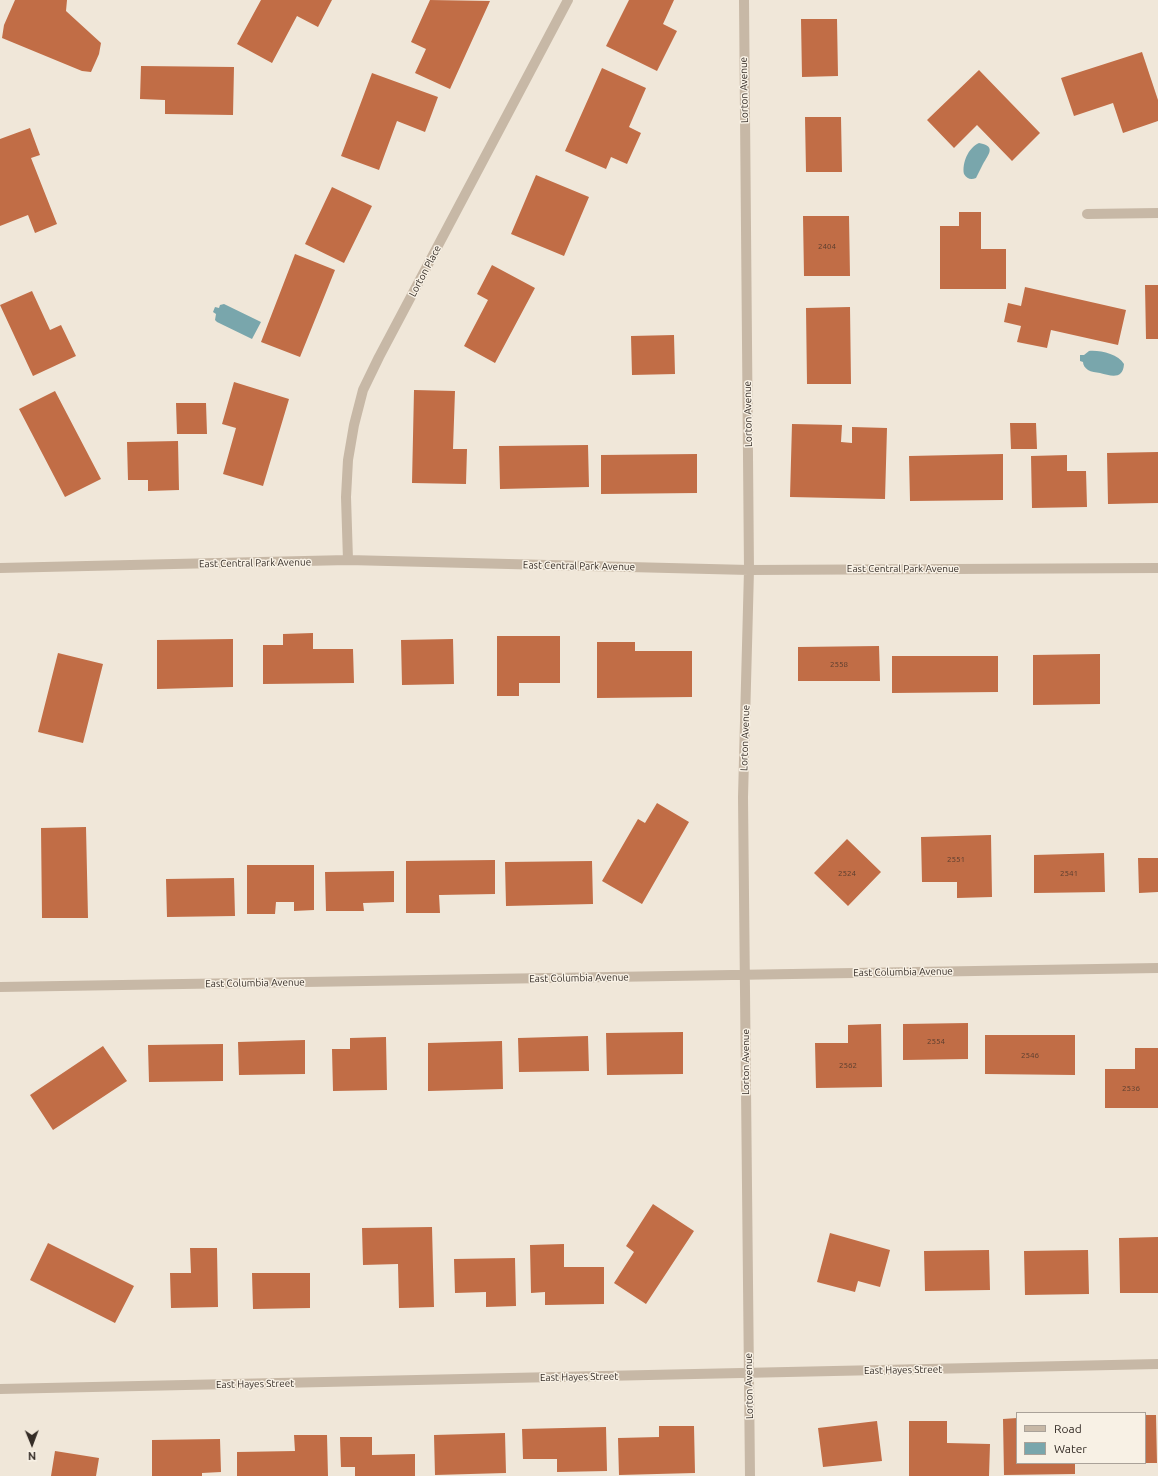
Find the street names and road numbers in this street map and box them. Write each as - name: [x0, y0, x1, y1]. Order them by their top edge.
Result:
- street label: Lorton Avenue: [737, 57, 751, 123]
- street label: Lorton Place: [406, 243, 444, 299]
- street label: Lorton Avenue: [741, 381, 755, 447]
- street label: East Central Park Avenue: [199, 556, 311, 570]
- street label: East Central Park Avenue: [523, 559, 635, 573]
- street label: East Central Park Avenue: [847, 563, 959, 575]
- street label: Lorton Avenue: [738, 705, 752, 771]
- street label: East Columbia Avenue: [853, 965, 953, 979]
- street label: East Columbia Avenue: [529, 971, 629, 985]
- street label: East Columbia Avenue: [205, 976, 305, 990]
- street label: Lorton Avenue: [740, 1029, 752, 1095]
- street label: Lorton Avenue: [742, 1353, 756, 1419]
- street label: East Hayes Street: [864, 1363, 942, 1377]
- street label: East Hayes Street: [540, 1370, 618, 1384]
- street label: East Hayes Street: [216, 1377, 294, 1391]

